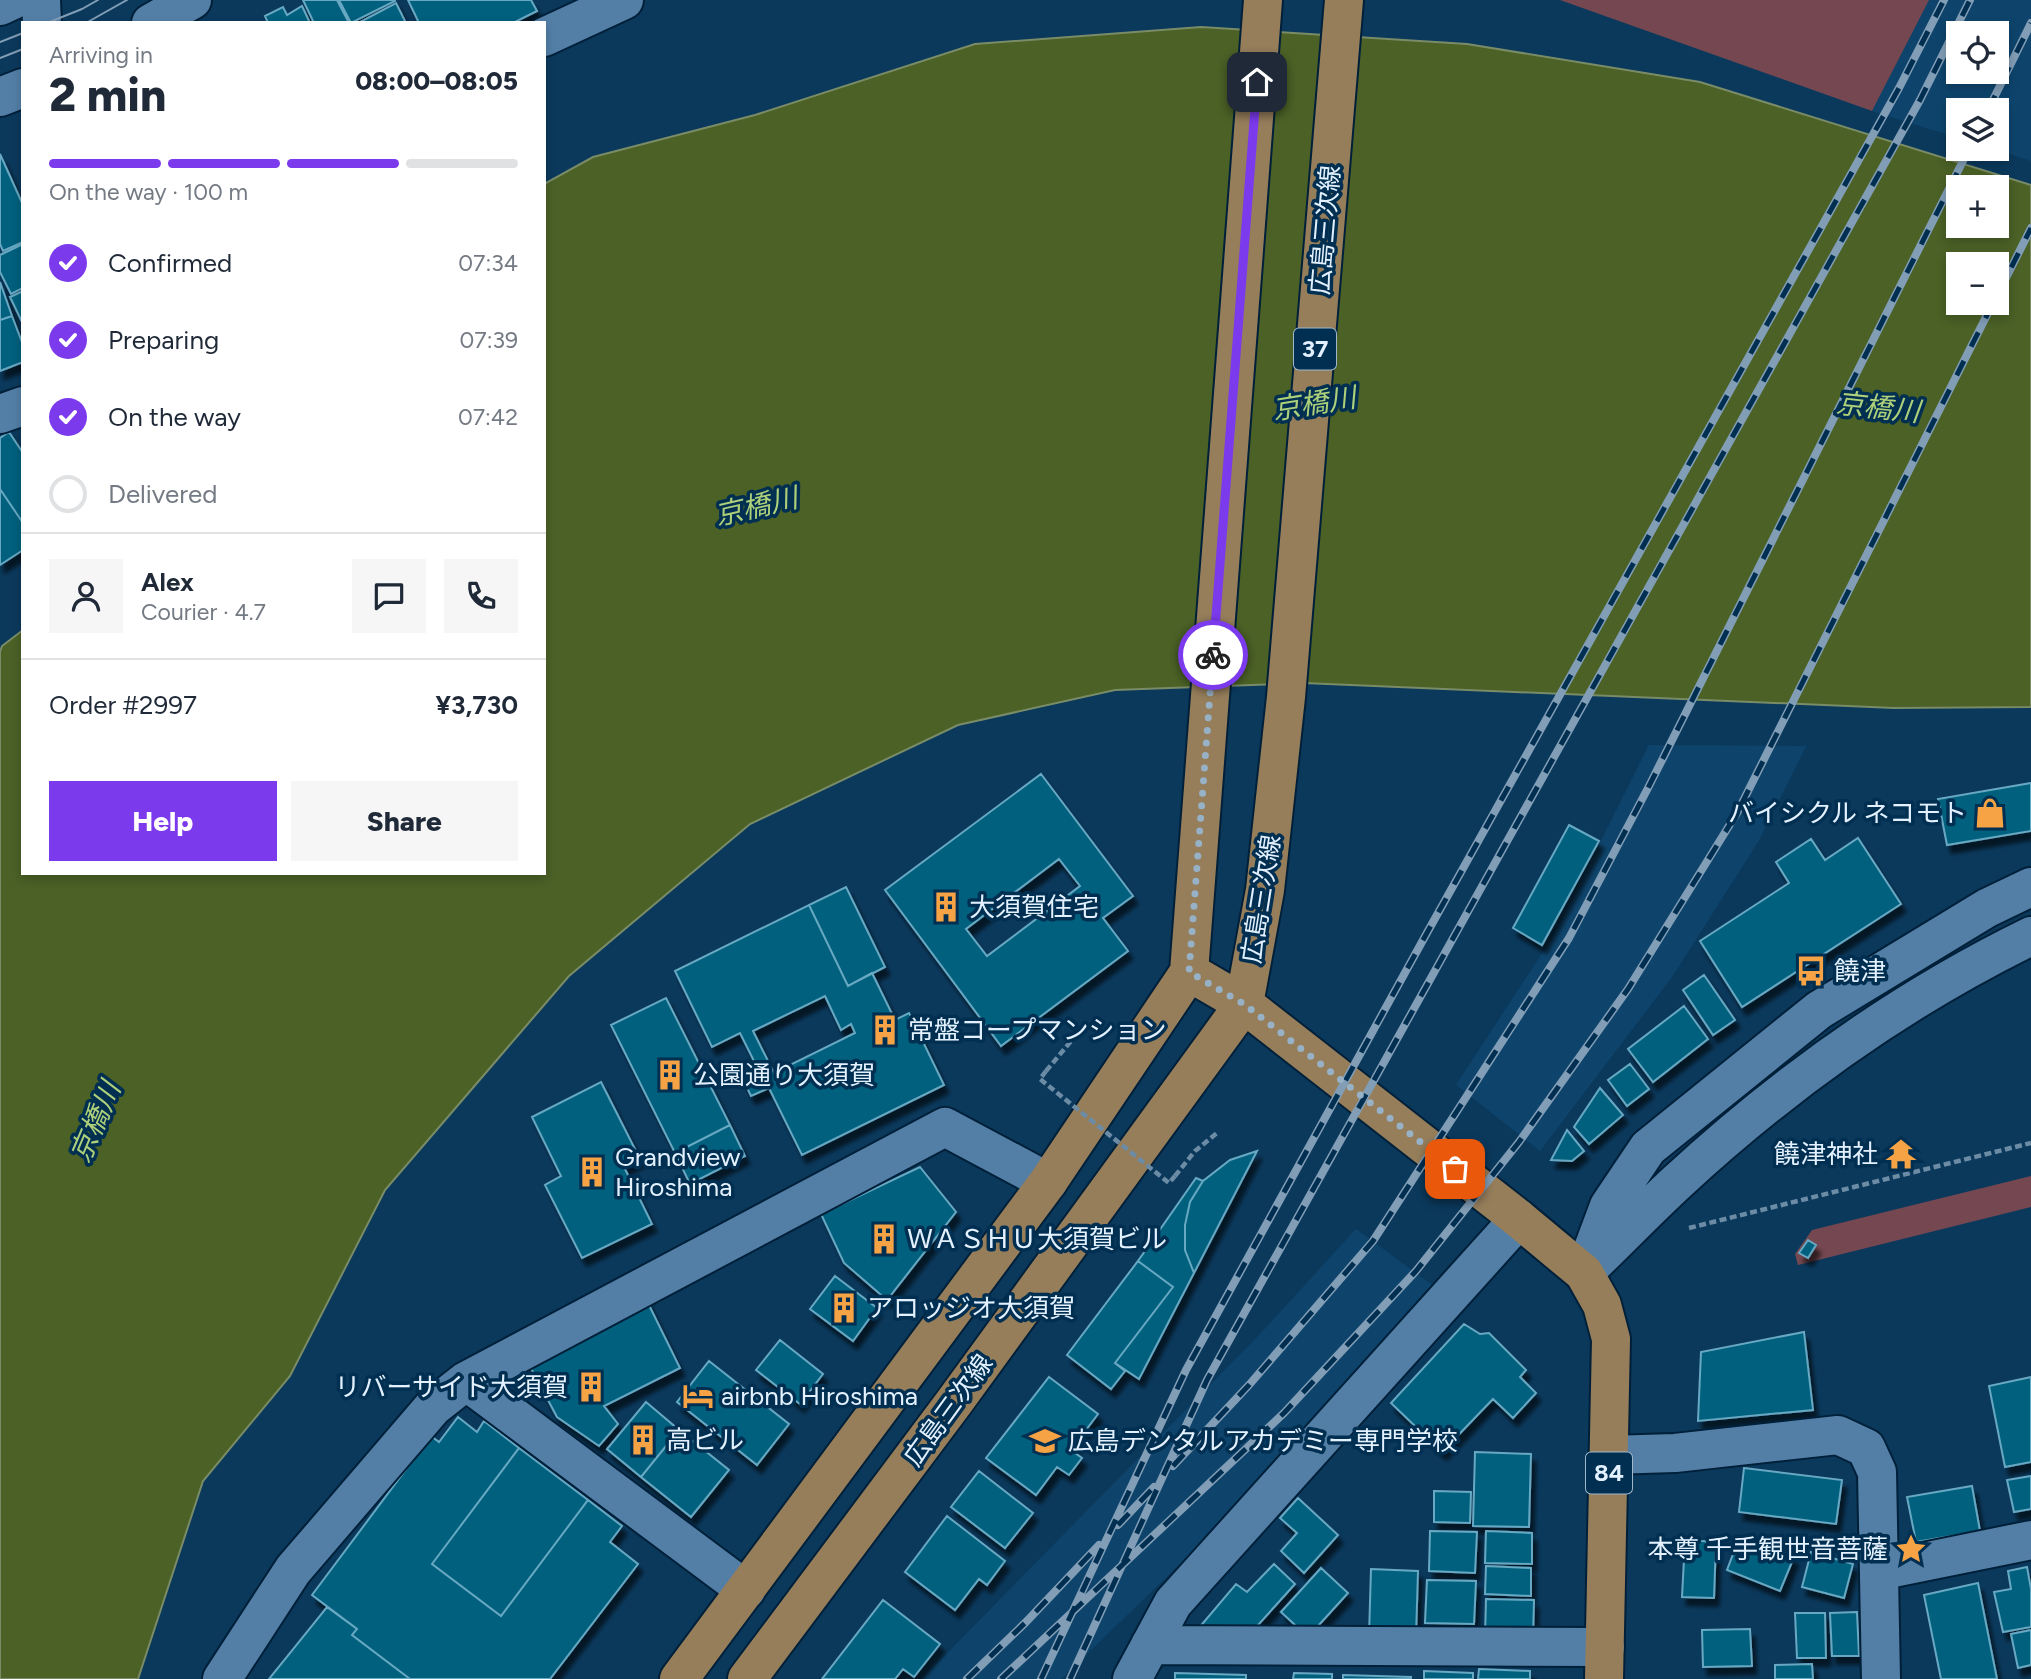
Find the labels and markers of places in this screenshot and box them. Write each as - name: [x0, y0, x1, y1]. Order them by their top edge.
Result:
- pin: [1227, 52, 1287, 112]
- shop icon: バイシクル ネコモト: [1973, 796, 2007, 830]
- place label: バイシクル ネコモト: [1728, 797, 1967, 829]
- building icon: 大須賀住宅: [929, 890, 963, 924]
- place label: 大須賀住宅: [969, 891, 1099, 923]
- bus stop icon: 饒津: [1794, 954, 1828, 988]
- place label: 饒津: [1834, 955, 1886, 987]
- building icon: 常盤コープマンション: [868, 1013, 902, 1047]
- place label: 常盤コープマンション: [908, 1014, 1166, 1046]
- building icon: 公園通り大須賀: [653, 1058, 687, 1092]
- place label: 公園通り大須賀: [693, 1059, 875, 1091]
- temple icon: 饒津神社: [1884, 1137, 1918, 1171]
- place label: 饒津神社: [1774, 1138, 1878, 1170]
- pin: [1425, 1139, 1485, 1199]
- place label: Grandview Hiroshima: [615, 1141, 741, 1203]
- building icon: Grandview Hiroshima: [575, 1155, 609, 1189]
- building icon: ＷＡＳＨＵ大須賀ビル: [867, 1222, 901, 1256]
- place label: ＷＡＳＨＵ大須賀ビル: [907, 1223, 1167, 1255]
- building icon: アロッジオ大須賀: [827, 1291, 861, 1325]
- place label: アロッジオ大須賀: [867, 1292, 1075, 1324]
- building icon: リバーサイド大須賀: [574, 1370, 608, 1404]
- place label: リバーサイド大須賀: [335, 1371, 568, 1403]
- hotel icon: airbnb Hiroshima: [681, 1379, 715, 1413]
- place label: airbnb Hiroshima: [721, 1380, 918, 1412]
- building icon: 高ビル: [626, 1423, 660, 1457]
- place label: 高ビル: [666, 1424, 744, 1456]
- school or university icon: 広島デンタルアカデミー専門学校: [1028, 1424, 1062, 1458]
- place label: 広島デンタルアカデミー専門学校: [1068, 1425, 1458, 1457]
- place icon: 本尊 千手観世音菩薩: [1894, 1532, 1928, 1566]
- place label: 本尊 千手観世音菩薩: [1648, 1533, 1888, 1565]

